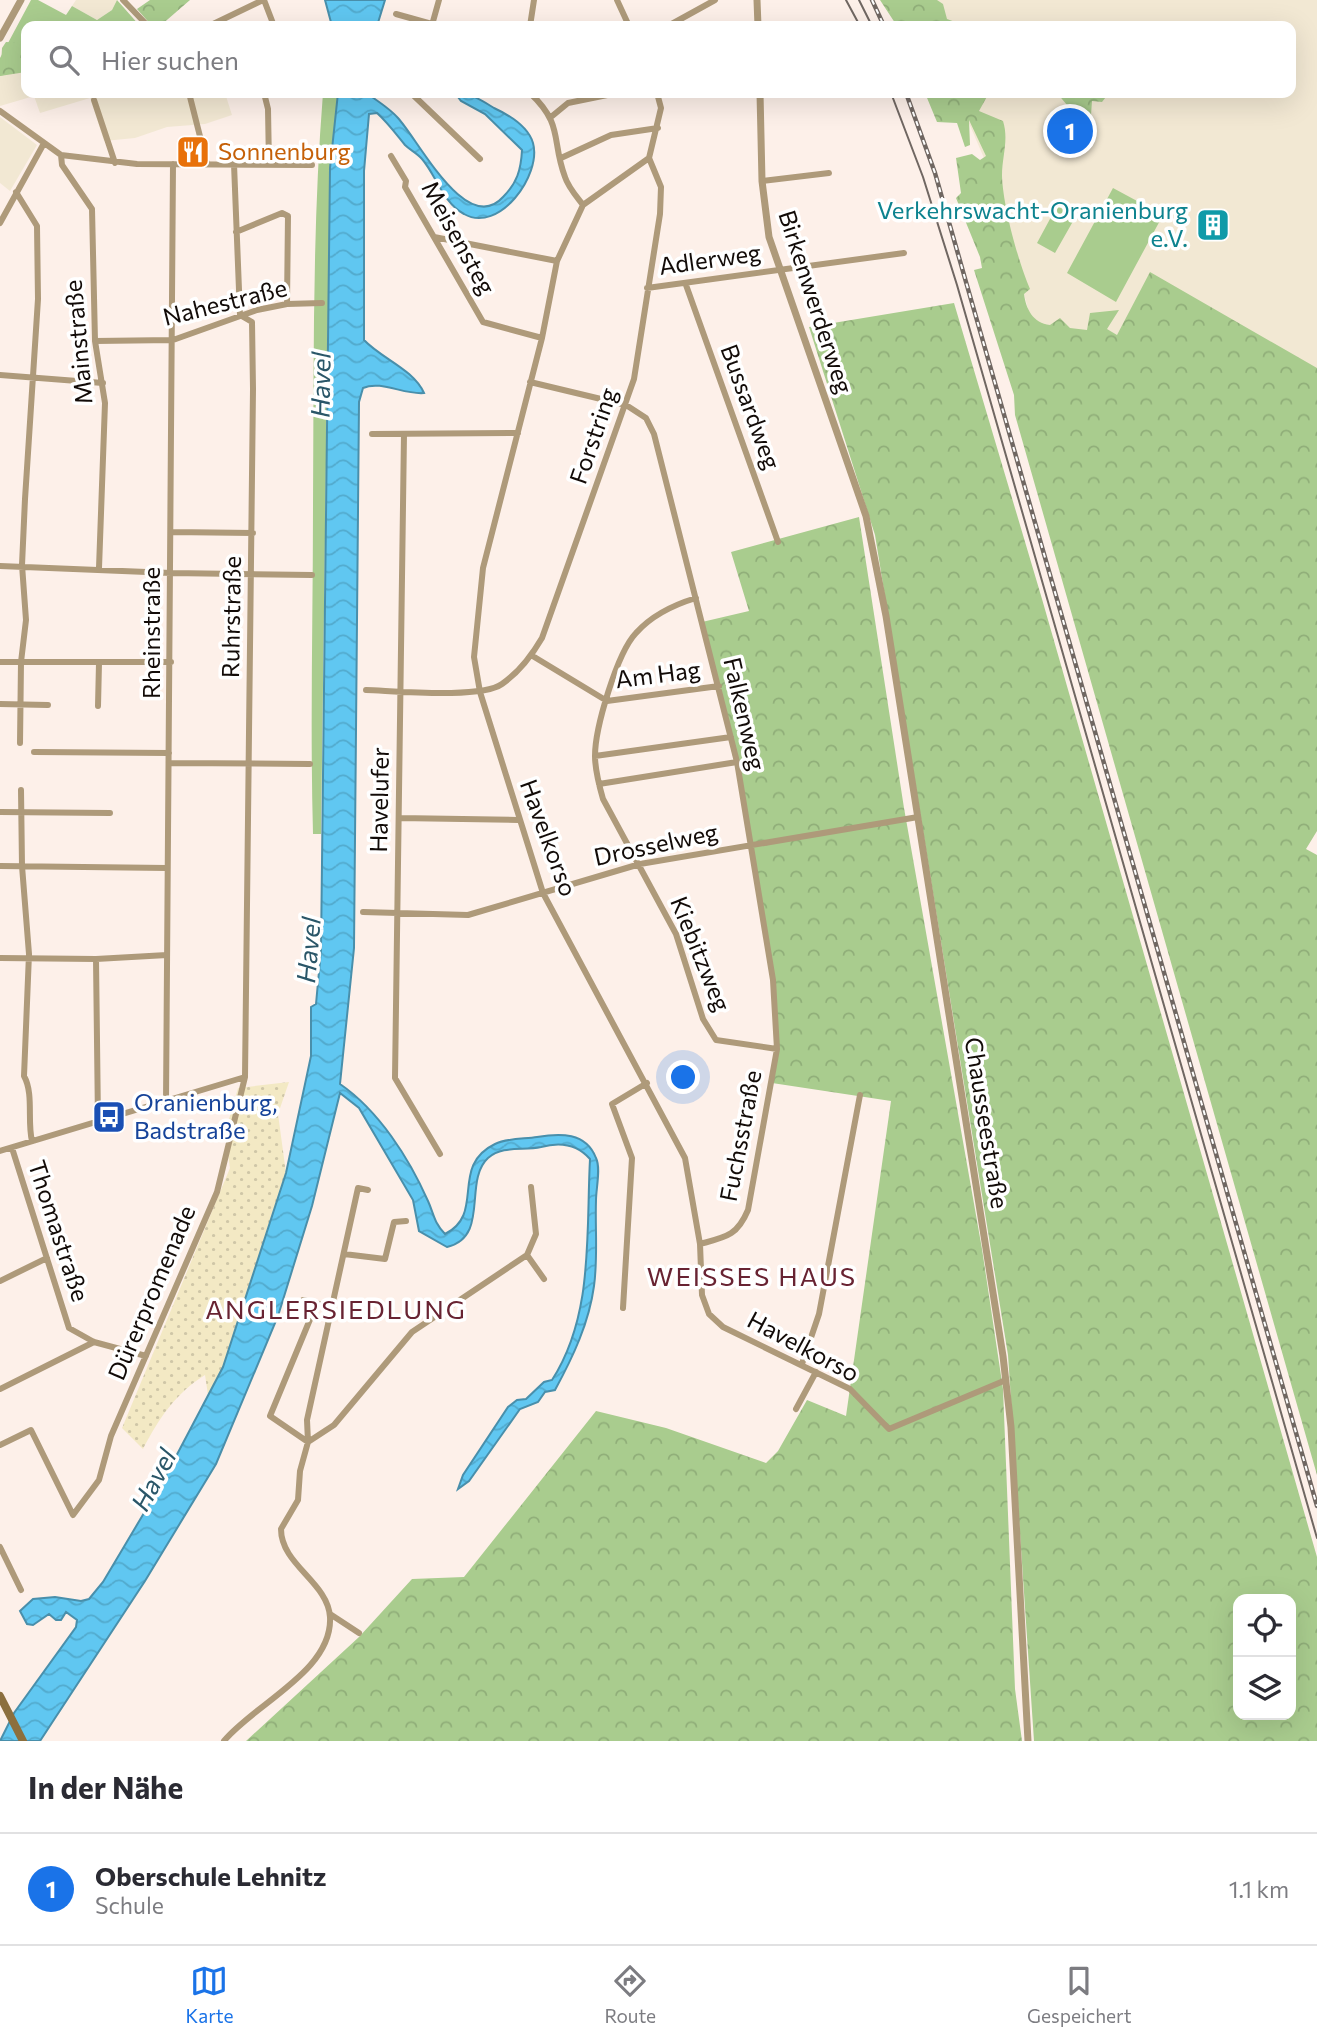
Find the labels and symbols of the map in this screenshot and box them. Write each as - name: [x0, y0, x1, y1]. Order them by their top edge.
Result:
- pin: 1: [1047, 105, 1093, 157]
- restaurant icon: Sonnenburg: [174, 133, 212, 171]
- place label: Sonnenburg: [218, 136, 351, 165]
- street label: Meisensteg: [416, 175, 502, 299]
- place label: Verkehrswacht-Oranienburg e.V.: [877, 195, 1188, 252]
- street label: Birkenwerderweg: [773, 206, 860, 397]
- building icon: Verkehrswacht-Oranienburg e.V.: [1194, 206, 1232, 244]
- street label: Adlerweg: [657, 237, 763, 280]
- street label: Nahestraße: [160, 272, 290, 331]
- street label: Mainstraße: [58, 279, 97, 406]
- street label: Bussardweg: [715, 340, 787, 473]
- water label: Havel: [303, 350, 336, 418]
- street label: Forstring: [563, 384, 623, 487]
- street label: Ruhrstraße: [215, 556, 246, 678]
- street label: Rheinstraße: [136, 567, 165, 699]
- street label: Am Hag: [614, 654, 702, 693]
- street label: Falkenweg: [718, 654, 773, 773]
- street label: Havelufer: [363, 747, 394, 853]
- street label: Havelkorso: [515, 775, 584, 900]
- street label: Drosselweg: [591, 816, 720, 871]
- street label: Kiebitzweg: [665, 892, 738, 1015]
- water label: Havel: [289, 914, 326, 984]
- street label: Chausseestraße: [960, 1035, 1015, 1211]
- your location: [666, 1060, 700, 1094]
- street label: Fuchsstraße: [713, 1068, 766, 1204]
- place label: Oranienburg, Badstraße: [134, 1087, 278, 1144]
- bus stop icon: Oranienburg, Badstraße: [90, 1098, 128, 1136]
- street label: Thomastraße: [23, 1156, 96, 1305]
- street label: Dürerpromenade: [101, 1201, 200, 1384]
- district label: WEISSES HAUS: [647, 1260, 857, 1291]
- district label: ANGLERSIEDLUNG: [205, 1293, 467, 1324]
- street label: Havelkorso: [743, 1304, 864, 1387]
- water label: Havel: [124, 1442, 182, 1516]

